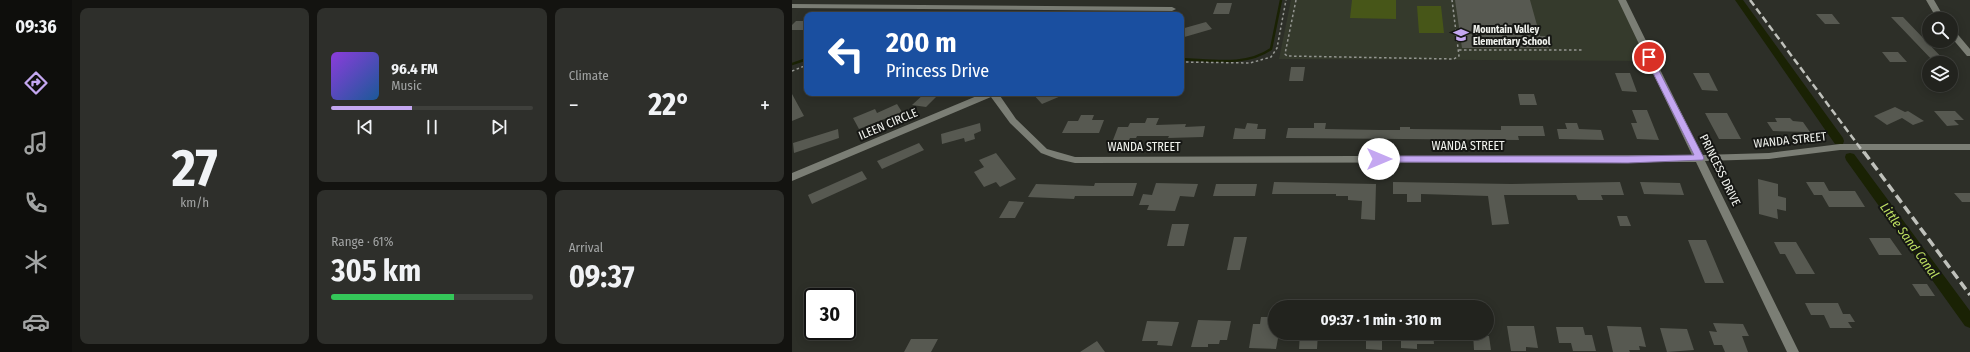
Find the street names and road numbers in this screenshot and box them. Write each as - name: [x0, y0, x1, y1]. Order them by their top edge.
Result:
- street label: ILEEN CIRCLE: [856, 105, 920, 143]
- street label: WANDA STREET: [1753, 129, 1828, 151]
- street label: PRINCESS DRIVE: [1697, 132, 1744, 208]
- street label: WANDA STREET: [1431, 139, 1505, 153]
- street label: WANDA STREET: [1107, 140, 1181, 154]

